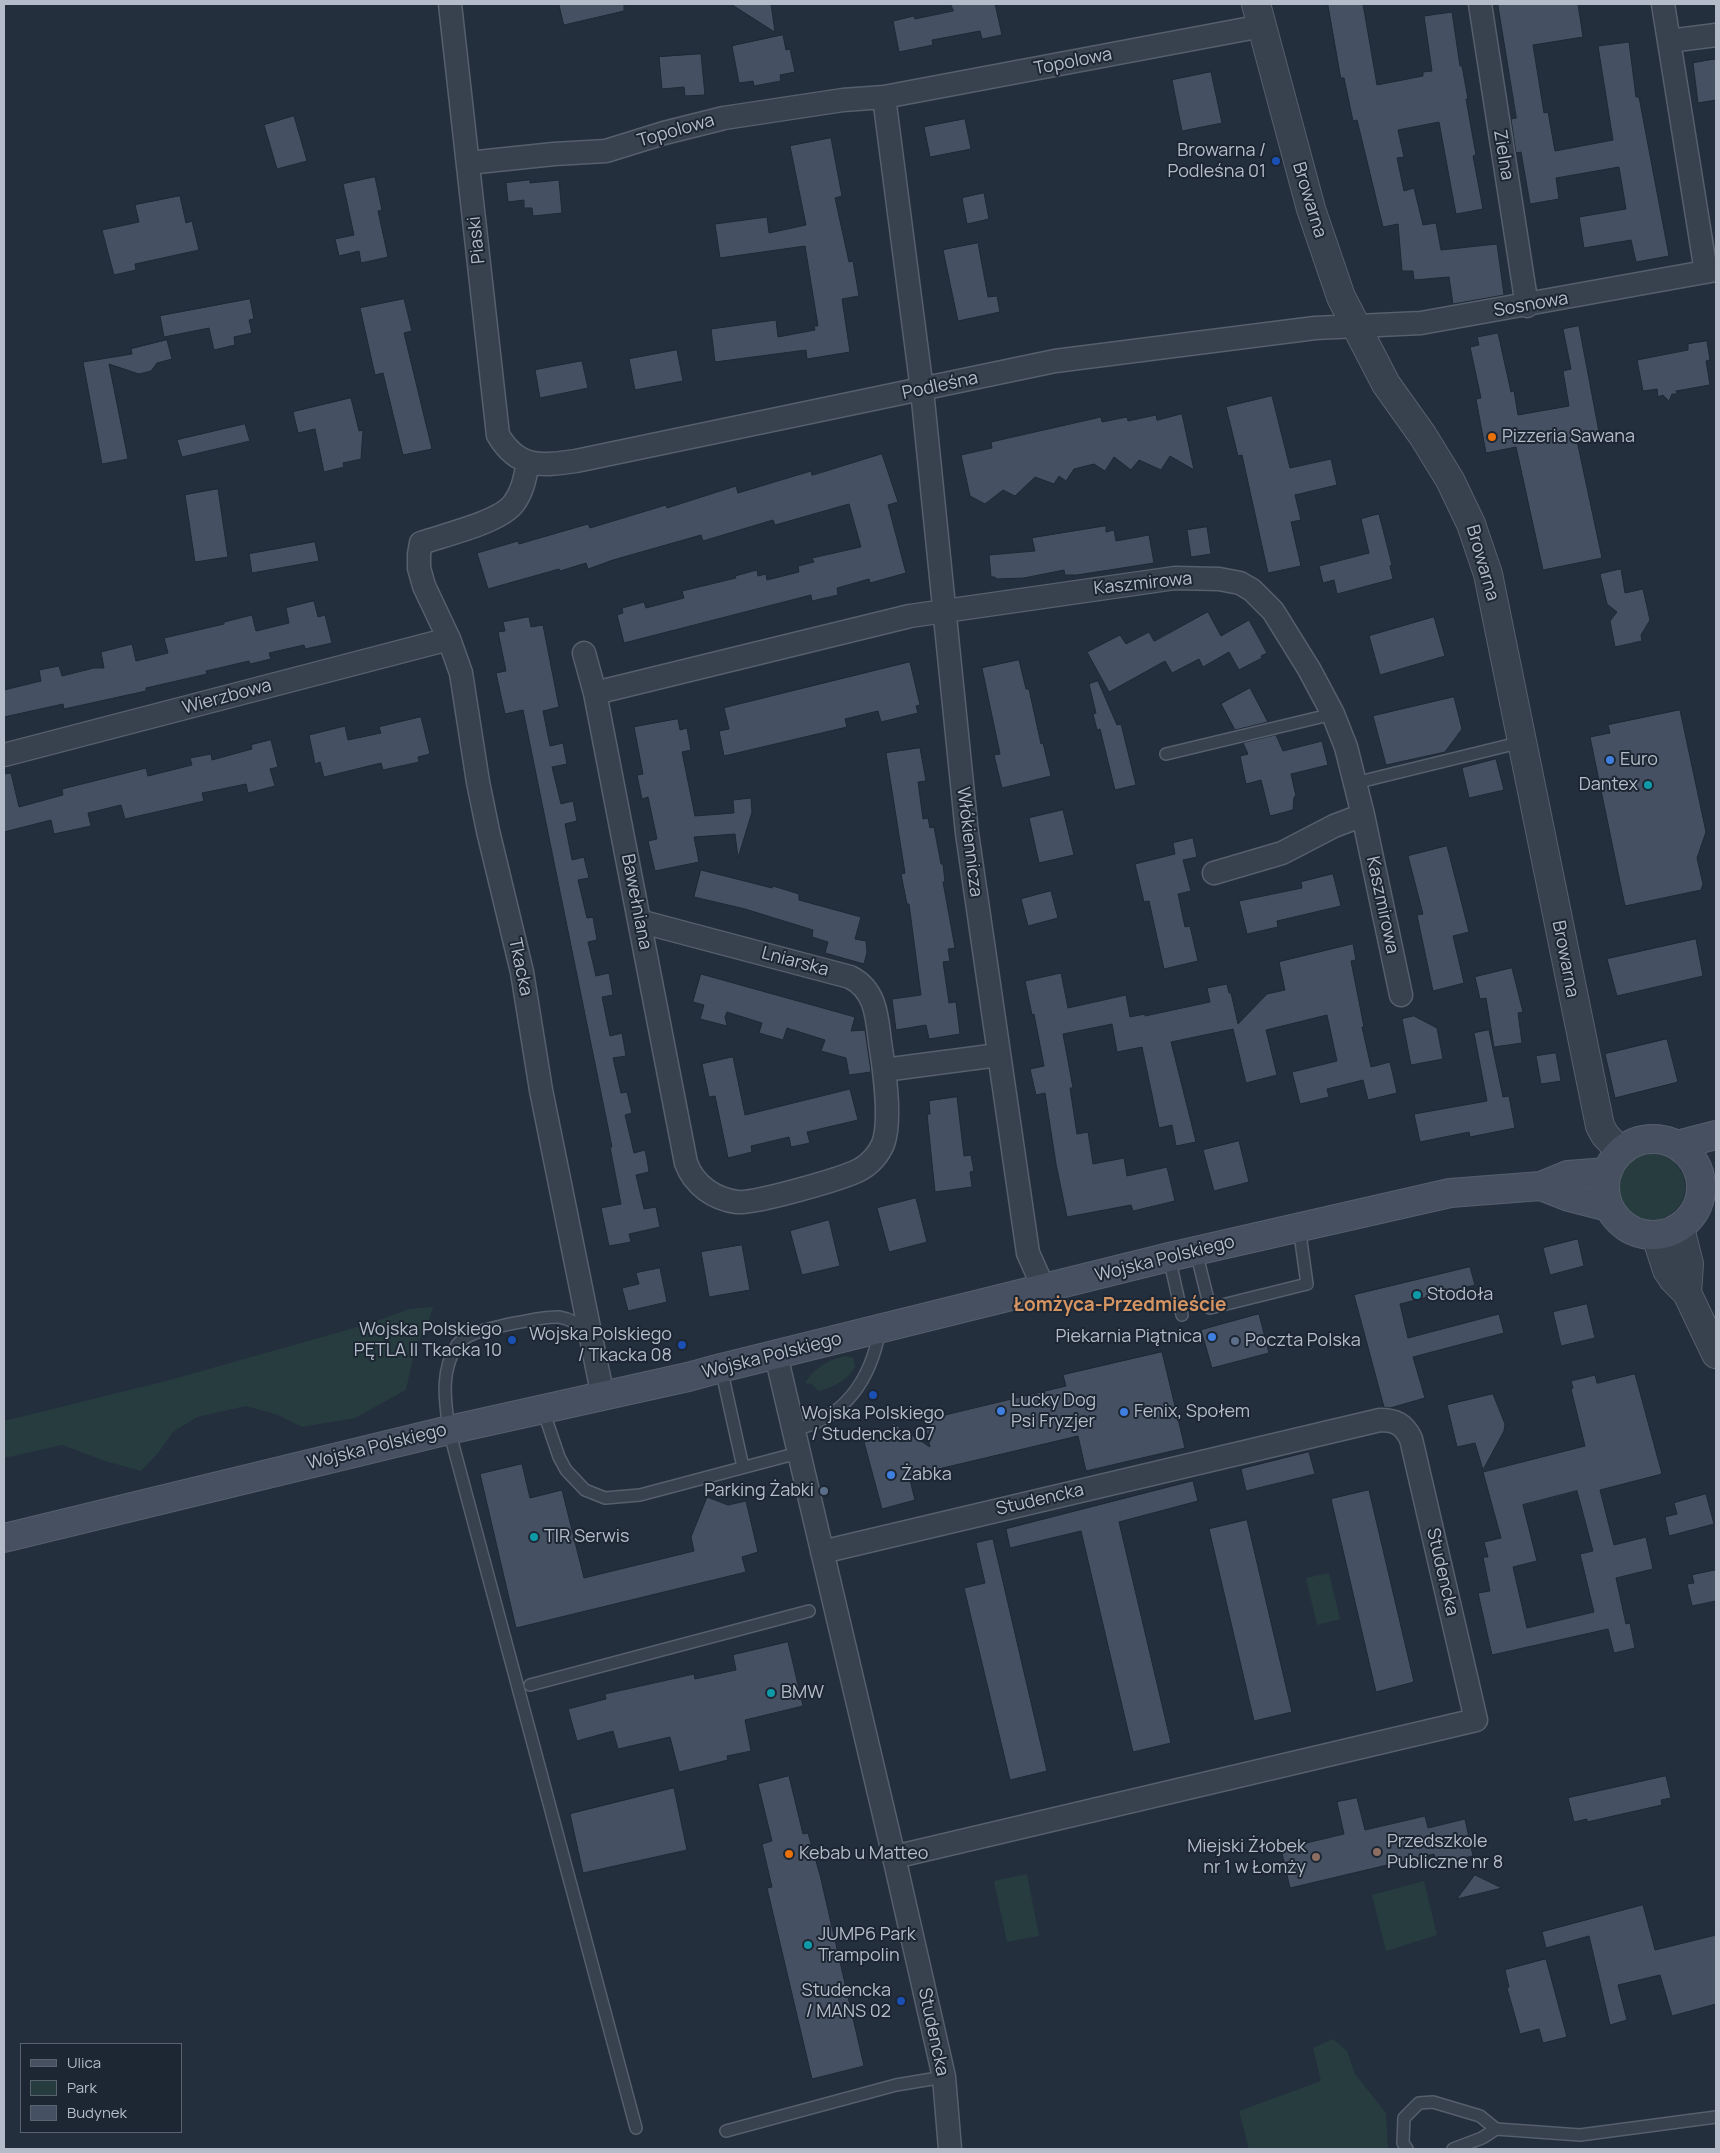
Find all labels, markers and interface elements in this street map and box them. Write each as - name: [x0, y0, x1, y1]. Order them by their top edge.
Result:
- street label: Topolowa: [1032, 44, 1114, 80]
- street label: Topolowa: [635, 110, 717, 152]
- street label: Zielna: [1488, 128, 1518, 182]
- place label: Browarna / Podleśna 01: [1167, 140, 1266, 182]
- marker: Browarna / Podleśna 01: [1270, 155, 1282, 167]
- street label: Browarna: [1287, 160, 1331, 240]
- street label: Piaski: [464, 215, 490, 265]
- street label: Sosnowa: [1492, 288, 1570, 322]
- street label: Podleśna: [900, 367, 980, 405]
- place label: Pizzeria Sawana: [1502, 426, 1635, 448]
- marker: Pizzeria Sawana: [1486, 431, 1498, 443]
- street label: Browarna: [1461, 522, 1503, 604]
- street label: Kaszmirowa: [1093, 568, 1193, 600]
- street label: Wierzbowa: [180, 675, 274, 719]
- place label: Euro: [1620, 749, 1658, 771]
- marker: Euro: [1604, 754, 1616, 766]
- place label: Dantex: [1579, 774, 1638, 796]
- marker: Dantex: [1642, 779, 1654, 791]
- street label: Włókiennicza: [952, 786, 986, 898]
- street label: Bawełniana: [616, 852, 656, 952]
- street label: Kaszmirowa: [1361, 854, 1403, 956]
- street label: Browarna: [1547, 919, 1583, 999]
- street label: Tkacka: [503, 936, 537, 998]
- street label: Lniarska: [759, 943, 831, 981]
- street label: Wojska Polskiego: [1093, 1231, 1237, 1287]
- place label: Stodoła: [1427, 1284, 1493, 1306]
- marker: Stodoła: [1411, 1289, 1423, 1301]
- district label: Łomżyca-Przedmieście: [1014, 1295, 1226, 1317]
- place label: Wojska Polskiego PĘTLA II Tkacka 10: [354, 1319, 502, 1362]
- place label: Wojska Polskiego / Tkacka 08: [529, 1324, 672, 1366]
- place label: Piekarnia Piątnica: [1055, 1326, 1202, 1348]
- street label: Wojska Polskiego: [700, 1328, 844, 1384]
- place label: Poczta Polska: [1245, 1330, 1361, 1352]
- marker: Piekarnia Piątnica: [1206, 1331, 1218, 1343]
- marker: Wojska Polskiego PĘTLA II Tkacka 10: [506, 1334, 518, 1346]
- marker: Poczta Polska: [1229, 1335, 1241, 1347]
- marker: Wojska Polskiego / Tkacka 08: [676, 1339, 688, 1351]
- marker: Wojska Polskiego / Studencka 07: [867, 1389, 879, 1401]
- place label: Lucky Dog Psi Fryzjer: [1011, 1390, 1096, 1432]
- place label: Fenix, Społem: [1134, 1401, 1250, 1423]
- place label: Wojska Polskiego / Studencka 07: [802, 1403, 944, 1446]
- marker: Lucky Dog Psi Fryzjer: [995, 1405, 1007, 1417]
- marker: Fenix, Społem: [1118, 1406, 1130, 1418]
- street label: Wojska Polskiego: [305, 1419, 449, 1475]
- place label: Żabka: [901, 1464, 952, 1486]
- marker: Żabka: [885, 1469, 897, 1481]
- street label: Studencka: [994, 1479, 1086, 1521]
- place label: Parking Żabki: [704, 1480, 814, 1502]
- marker: Parking Żabki: [818, 1485, 830, 1497]
- place label: TIR Serwis: [544, 1526, 629, 1548]
- street label: Studencka: [1421, 1526, 1463, 1618]
- marker: TIR Serwis: [528, 1531, 540, 1543]
- place label: BMW: [781, 1682, 824, 1704]
- marker: BMW: [765, 1687, 777, 1699]
- place label: Przedszkole Publiczne nr 8: [1387, 1831, 1503, 1874]
- place label: Miejski Żłobek nr 1 w Łomży: [1187, 1836, 1306, 1878]
- place label: Kebab u Matteo: [799, 1843, 928, 1865]
- marker: Przedszkole Publiczne nr 8: [1371, 1846, 1383, 1858]
- marker: Kebab u Matteo: [783, 1848, 795, 1860]
- marker: Miejski Żłobek nr 1 w Łomży: [1310, 1851, 1322, 1863]
- place label: JUMP6 Park Trampolin: [818, 1924, 916, 1966]
- marker: JUMP6 Park Trampolin: [802, 1939, 814, 1951]
- place label: Studencka / MANS 02: [802, 1980, 891, 2022]
- street label: Studencka: [913, 1986, 953, 2078]
- marker: Studencka / MANS 02: [895, 1995, 907, 2007]
- legend: [20, 2043, 182, 2133]
- text: Ulica: [67, 2052, 101, 2073]
- text: Park: [67, 2077, 97, 2098]
- text: Budynek: [67, 2102, 127, 2123]

